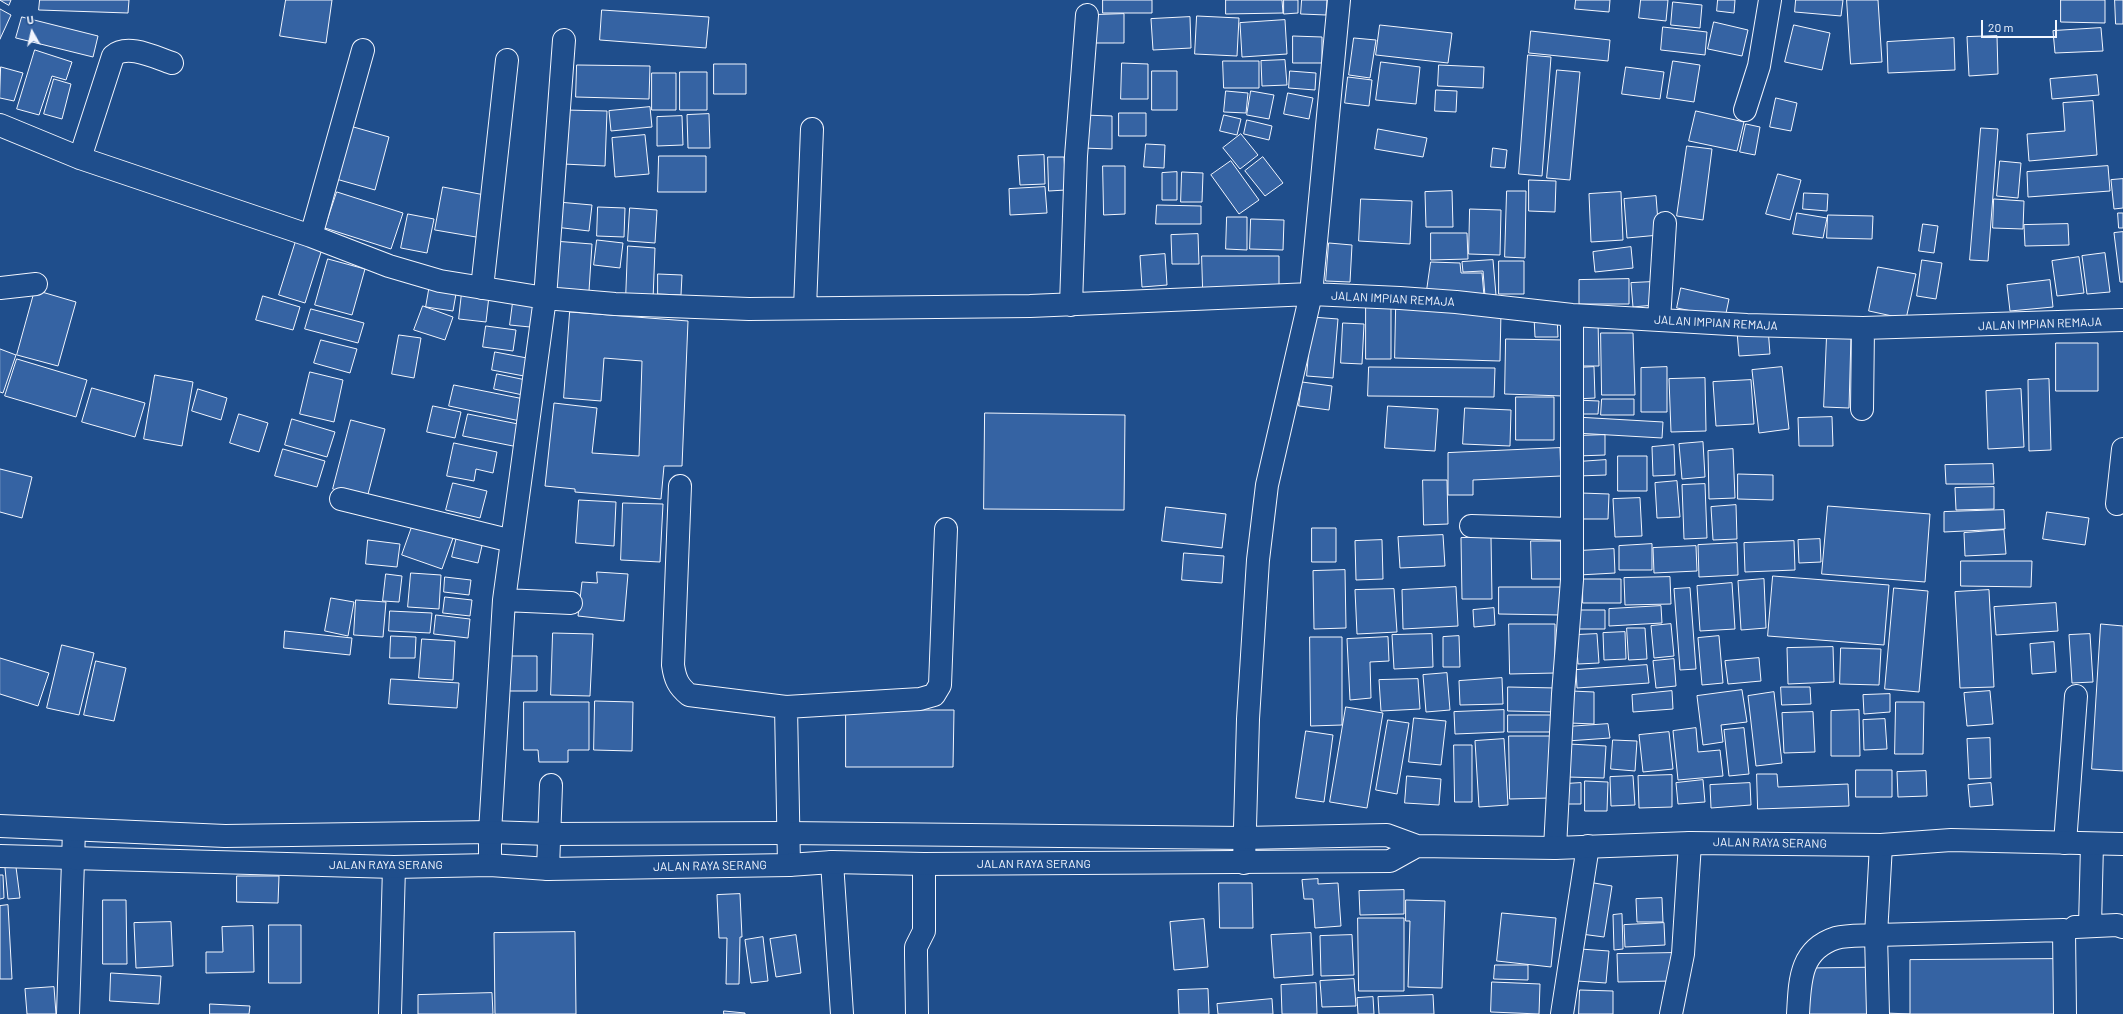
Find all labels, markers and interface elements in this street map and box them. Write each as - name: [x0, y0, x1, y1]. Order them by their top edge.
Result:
- north arrow: [12, 12, 52, 52]
- scale bar: [1983, 12, 2059, 38]
- text: U: [26, 13, 35, 27]
- text: 20 m: [1988, 20, 2014, 34]
- street label: JALAN IMPIAN REMAJA: [1331, 289, 1455, 309]
- street label: JALAN IMPIAN REMAJA: [1654, 313, 1778, 333]
- street label: JALAN IMPIAN REMAJA: [1978, 315, 2102, 333]
- street label: JALAN RAYA SERANG: [1713, 835, 1827, 851]
- street label: JALAN RAYA SERANG: [977, 857, 1091, 871]
- street label: JALAN RAYA SERANG: [329, 858, 443, 872]
- street label: JALAN RAYA SERANG: [653, 858, 767, 874]

